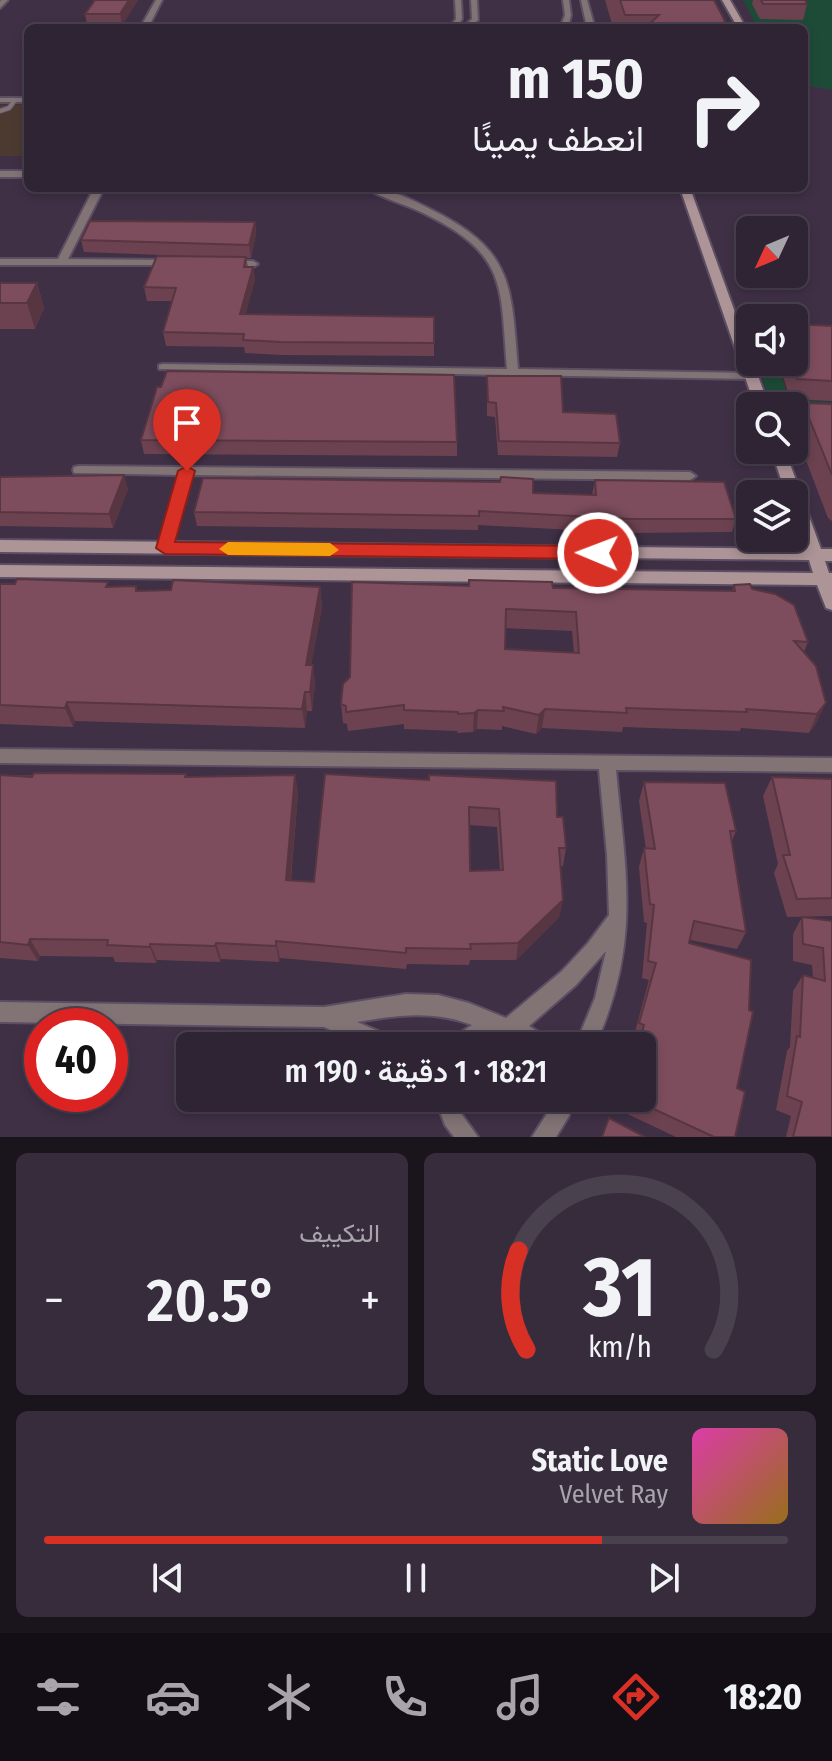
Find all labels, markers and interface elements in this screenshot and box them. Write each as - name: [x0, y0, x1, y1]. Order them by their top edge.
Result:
- text: 150 m: [508, 46, 644, 113]
- icon: right: [672, 56, 776, 160]
- text: انعطف يمينًا: [472, 117, 644, 161]
- north arrow: [736, 216, 808, 288]
- map controls: [736, 216, 808, 552]
- button: sound: [736, 304, 808, 376]
- pin: [153, 389, 221, 471]
- button: search: [736, 392, 808, 464]
- icon: arrive: [165, 401, 209, 445]
- button: layers: [736, 480, 808, 552]
- position arrow: [556, 511, 640, 595]
- speed limit sign: 40: [24, 1008, 128, 1112]
- text: 18:21 · 1 دقيقة · 190 m: [285, 1054, 547, 1090]
- text: التكييف: [299, 1218, 380, 1249]
- text: 31: [583, 1238, 656, 1338]
- text: 20.5°: [147, 1265, 277, 1337]
- text: −: [44, 1274, 64, 1327]
- text: +: [360, 1274, 380, 1327]
- text: km/h: [588, 1330, 652, 1365]
- text: Static Love: [531, 1443, 668, 1479]
- text: Velvet Ray: [559, 1479, 668, 1510]
- icon: previous: [146, 1556, 190, 1600]
- icon: pause: [394, 1556, 438, 1600]
- icon: next: [642, 1556, 686, 1600]
- icon: filters: [30, 1669, 86, 1725]
- icon: car: [145, 1669, 201, 1725]
- icon: climate: [261, 1669, 317, 1725]
- icon: phone: [377, 1669, 433, 1725]
- icon: music: [492, 1669, 548, 1725]
- icon: directions: [608, 1669, 664, 1725]
- text: 18:20: [723, 1675, 802, 1719]

